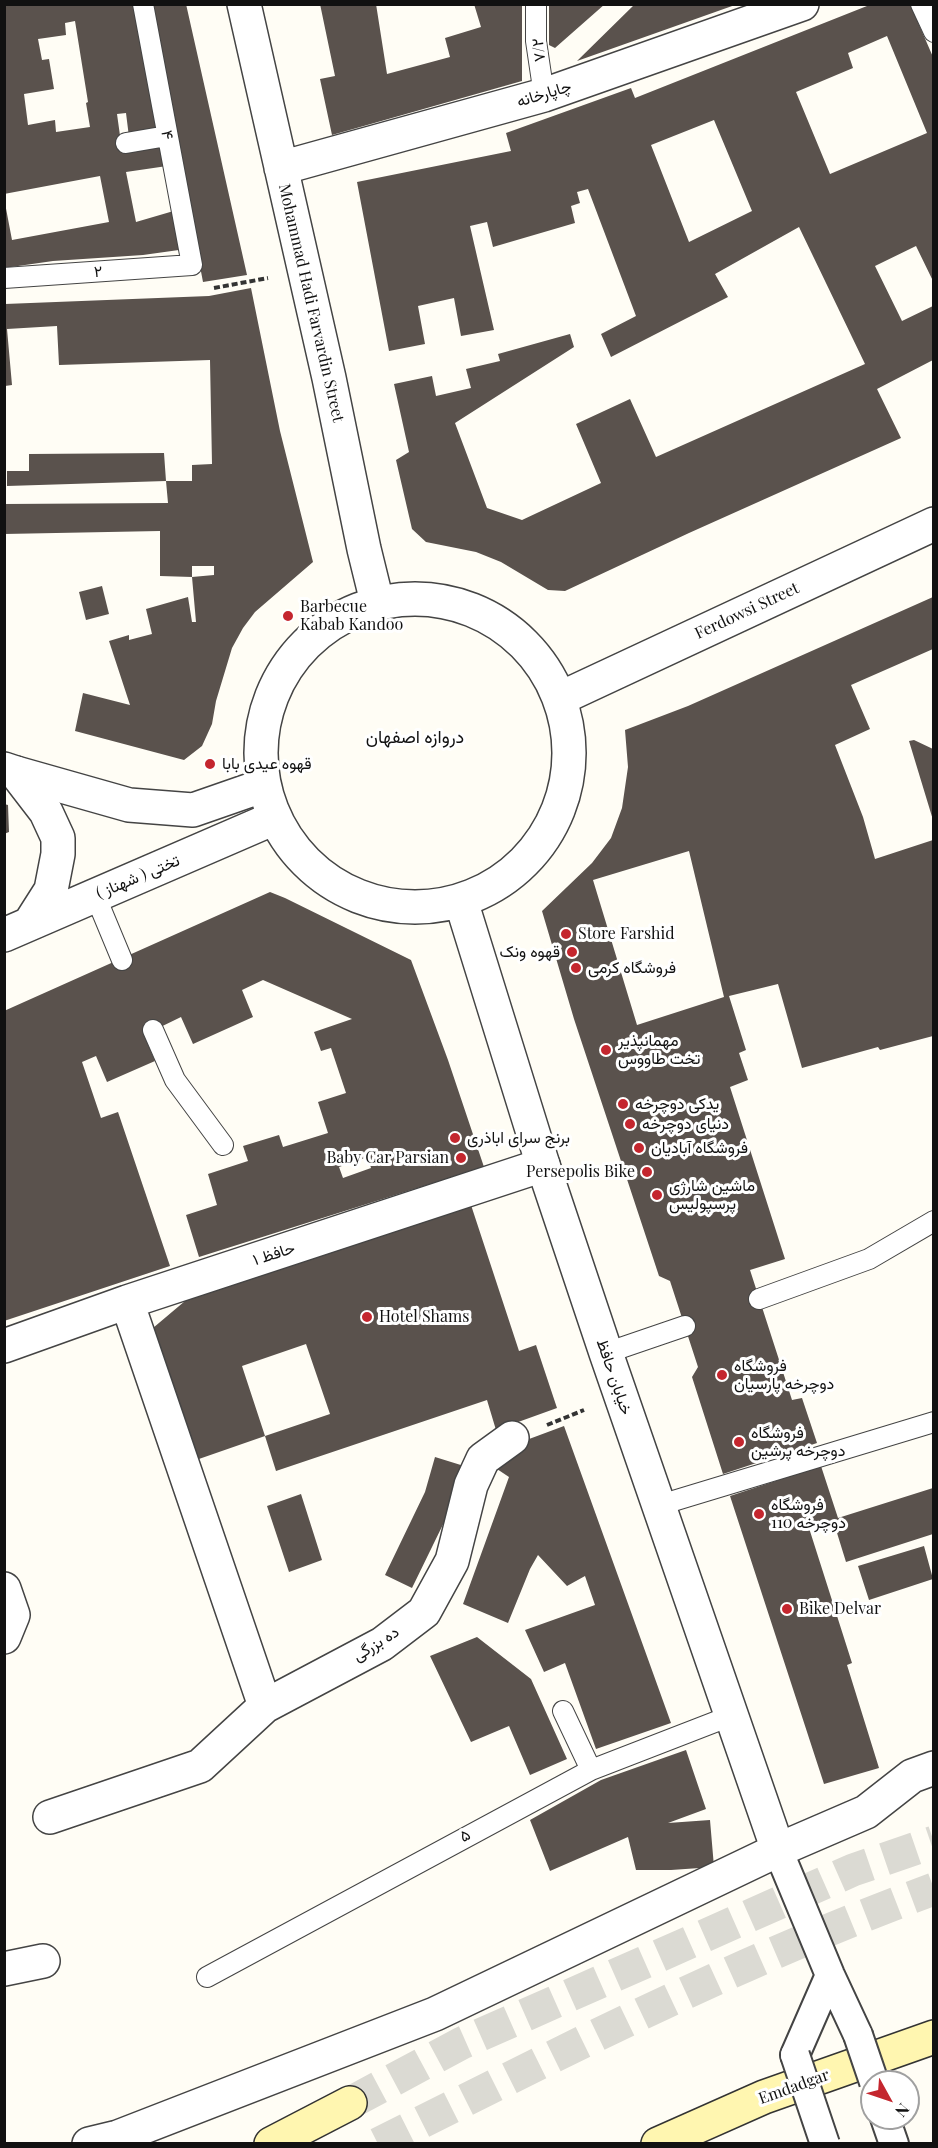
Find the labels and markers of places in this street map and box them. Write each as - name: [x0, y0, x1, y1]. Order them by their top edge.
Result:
- place label: Barbecue Kabab Kandoo: [300, 597, 403, 635]
- marker: Barbecue Kabab Kandoo: [281, 609, 295, 623]
- place label: قهوه عیدی بابا: [222, 754, 312, 774]
- marker: قهوه عیدی بابا: [203, 757, 217, 771]
- place label: Store Farshid: [578, 924, 674, 944]
- marker: Store Farshid: [559, 927, 573, 941]
- place label: قهوه ونک: [499, 942, 560, 962]
- marker: قهوه ونک: [565, 945, 579, 959]
- place label: فروشگاه کرمی: [588, 958, 676, 978]
- marker: فروشگاه کرمی: [569, 961, 583, 975]
- place label: مهمانپذیر تخت طاووس: [618, 1031, 700, 1069]
- marker: مهمانپذیر تخت طاووس: [599, 1043, 613, 1057]
- place label: یدکی دوچرخه: [635, 1094, 719, 1114]
- marker: یدکی دوچرخه: [616, 1097, 630, 1111]
- place label: دنیای دوچرخه: [642, 1114, 729, 1134]
- marker: دنیای دوچرخه: [623, 1117, 637, 1131]
- place label: برنج سرای اباذری: [467, 1128, 570, 1148]
- marker: برنج سرای اباذری: [448, 1131, 462, 1145]
- place label: فروشگاه آبادیان: [651, 1138, 748, 1158]
- marker: فروشگاه آبادیان: [632, 1141, 646, 1155]
- place label: Baby Car Parsian: [326, 1148, 449, 1168]
- marker: Baby Car Parsian: [454, 1151, 468, 1165]
- place label: Persepolis Bike: [526, 1162, 635, 1182]
- marker: Persepolis Bike: [640, 1165, 654, 1179]
- place label: ماشین شارژی پرسپولیس: [669, 1176, 755, 1214]
- marker: ماشین شارژی پرسپولیس: [650, 1188, 664, 1202]
- place label: Hotel Shams: [379, 1307, 469, 1327]
- marker: Hotel Shams: [360, 1310, 374, 1324]
- place label: فروشگاه دوچرخه پارسیان: [734, 1356, 834, 1394]
- marker: فروشگاه دوچرخه پارسیان: [715, 1368, 729, 1382]
- place label: فروشگاه دوچرخه پرشین: [751, 1423, 845, 1461]
- marker: فروشگاه دوچرخه پرشین: [732, 1435, 746, 1449]
- place label: فروشگاه دوچرخه 110: [771, 1495, 846, 1533]
- marker: فروشگاه دوچرخه 110: [752, 1507, 766, 1521]
- place label: Bike Delvar: [799, 1599, 881, 1619]
- marker: Bike Delvar: [780, 1602, 794, 1616]

